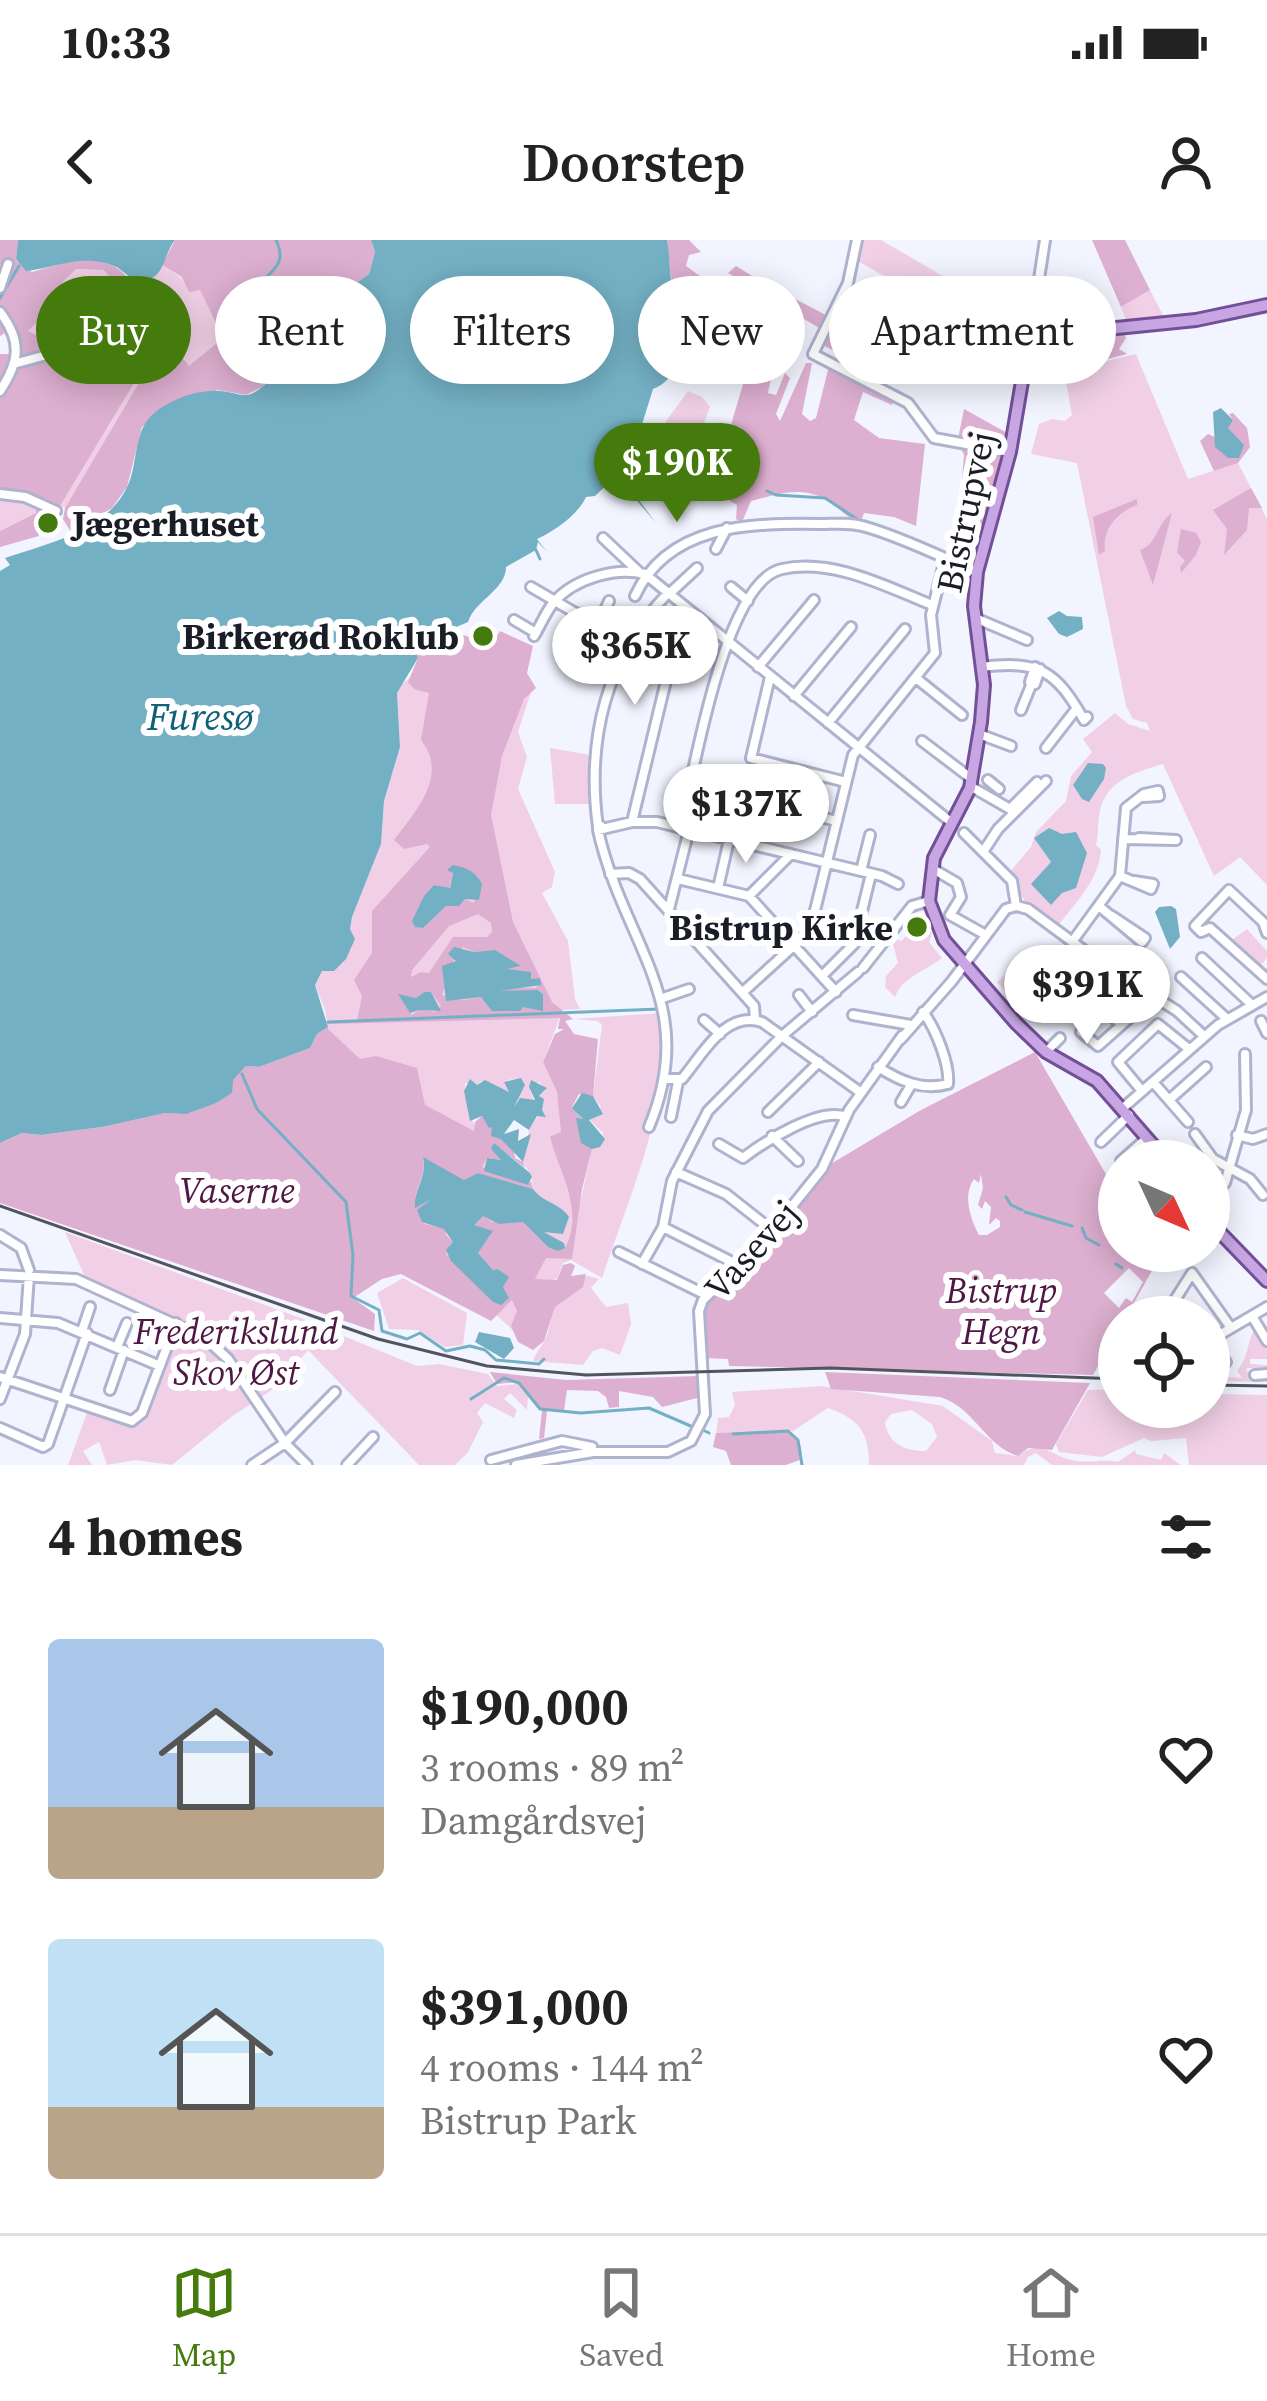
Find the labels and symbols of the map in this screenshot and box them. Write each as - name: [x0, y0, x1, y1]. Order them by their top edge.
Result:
- pin: $190K: [593, 423, 761, 525]
- street label: Bistrupvej: [925, 427, 1006, 597]
- place label: Jægerhuset: [70, 499, 260, 548]
- marker: Jægerhuset: [35, 510, 61, 536]
- pin: $365K: [551, 606, 719, 708]
- place label: Birkerød Roklub: [182, 612, 459, 661]
- marker: Birkerød Roklub: [470, 623, 496, 649]
- water label: Furesø: [146, 690, 254, 743]
- pin: $137K: [662, 764, 830, 866]
- place label: Bistrup Kirke: [669, 903, 893, 952]
- marker: Bistrup Kirke: [904, 914, 930, 940]
- pin: $391K: [1003, 945, 1171, 1047]
- north arrow: [1098, 1140, 1230, 1272]
- park label: Vaserne: [179, 1166, 295, 1215]
- street label: Vasevej: [693, 1190, 809, 1311]
- park label: Bistrup Hegn: [944, 1266, 1057, 1356]
- park label: Frederikslund Skov Øst: [133, 1307, 339, 1397]

